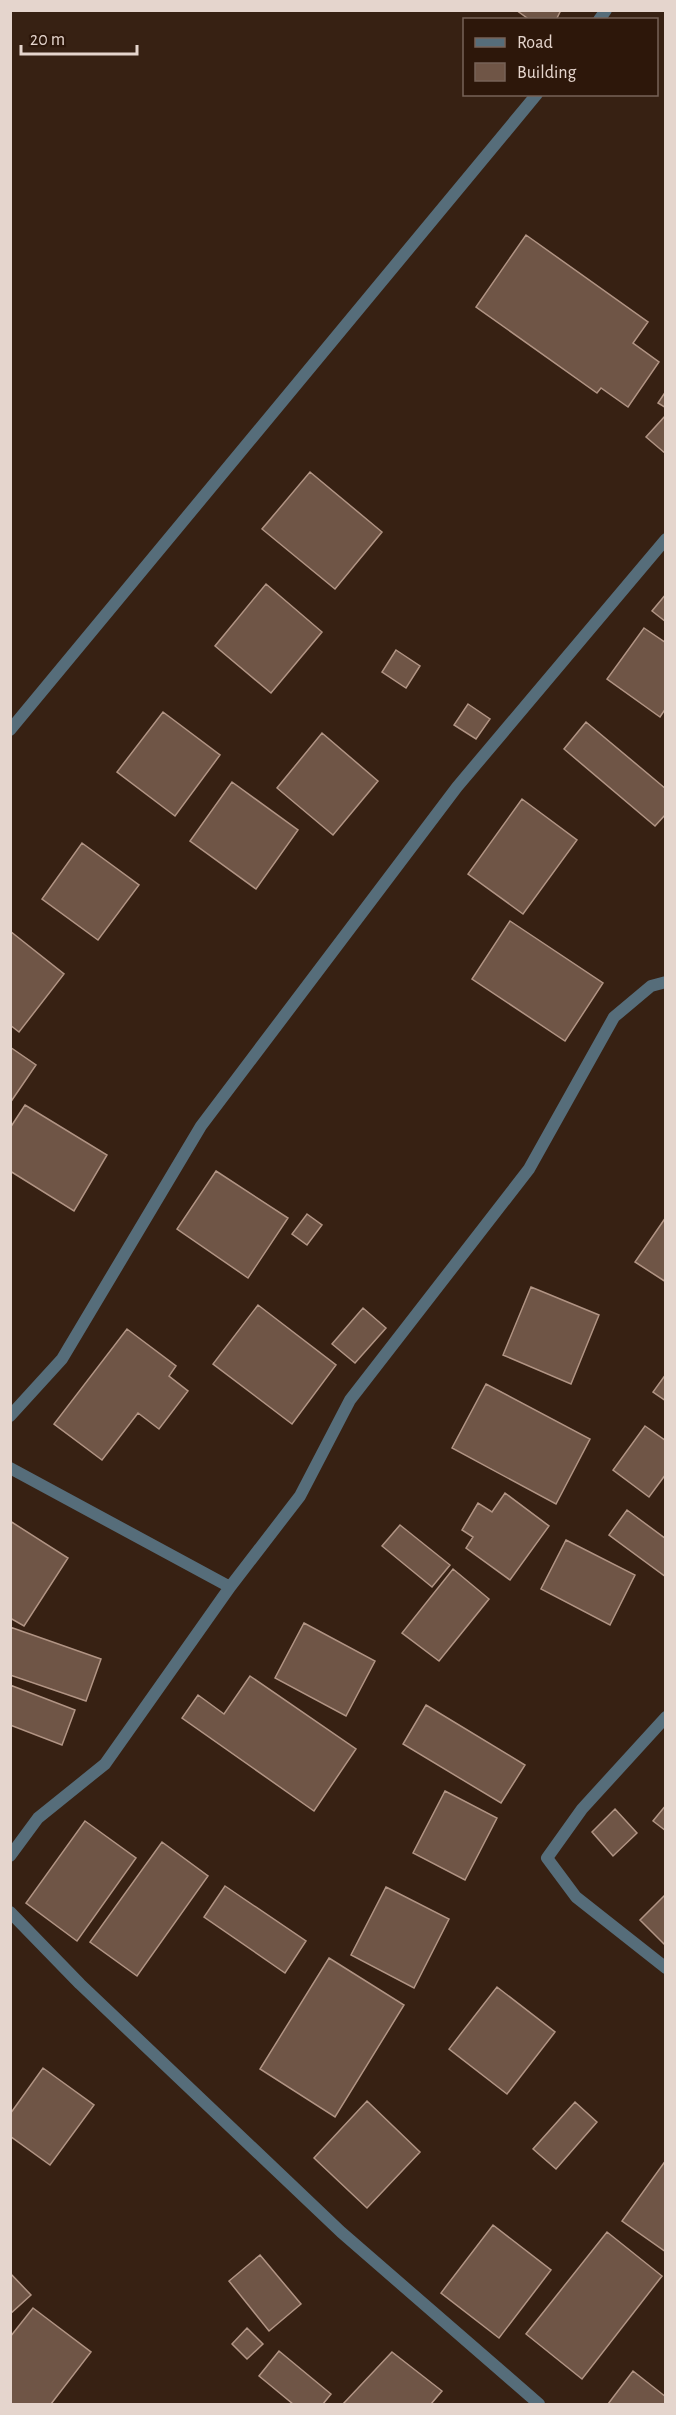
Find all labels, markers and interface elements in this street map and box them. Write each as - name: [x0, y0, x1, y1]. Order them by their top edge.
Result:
- scale bar: [21, 18, 136, 56]
- legend: [463, 18, 658, 96]
- text: 20 m: [30, 31, 65, 49]
- text: Road: [517, 34, 553, 52]
- text: Building: [517, 64, 577, 82]

